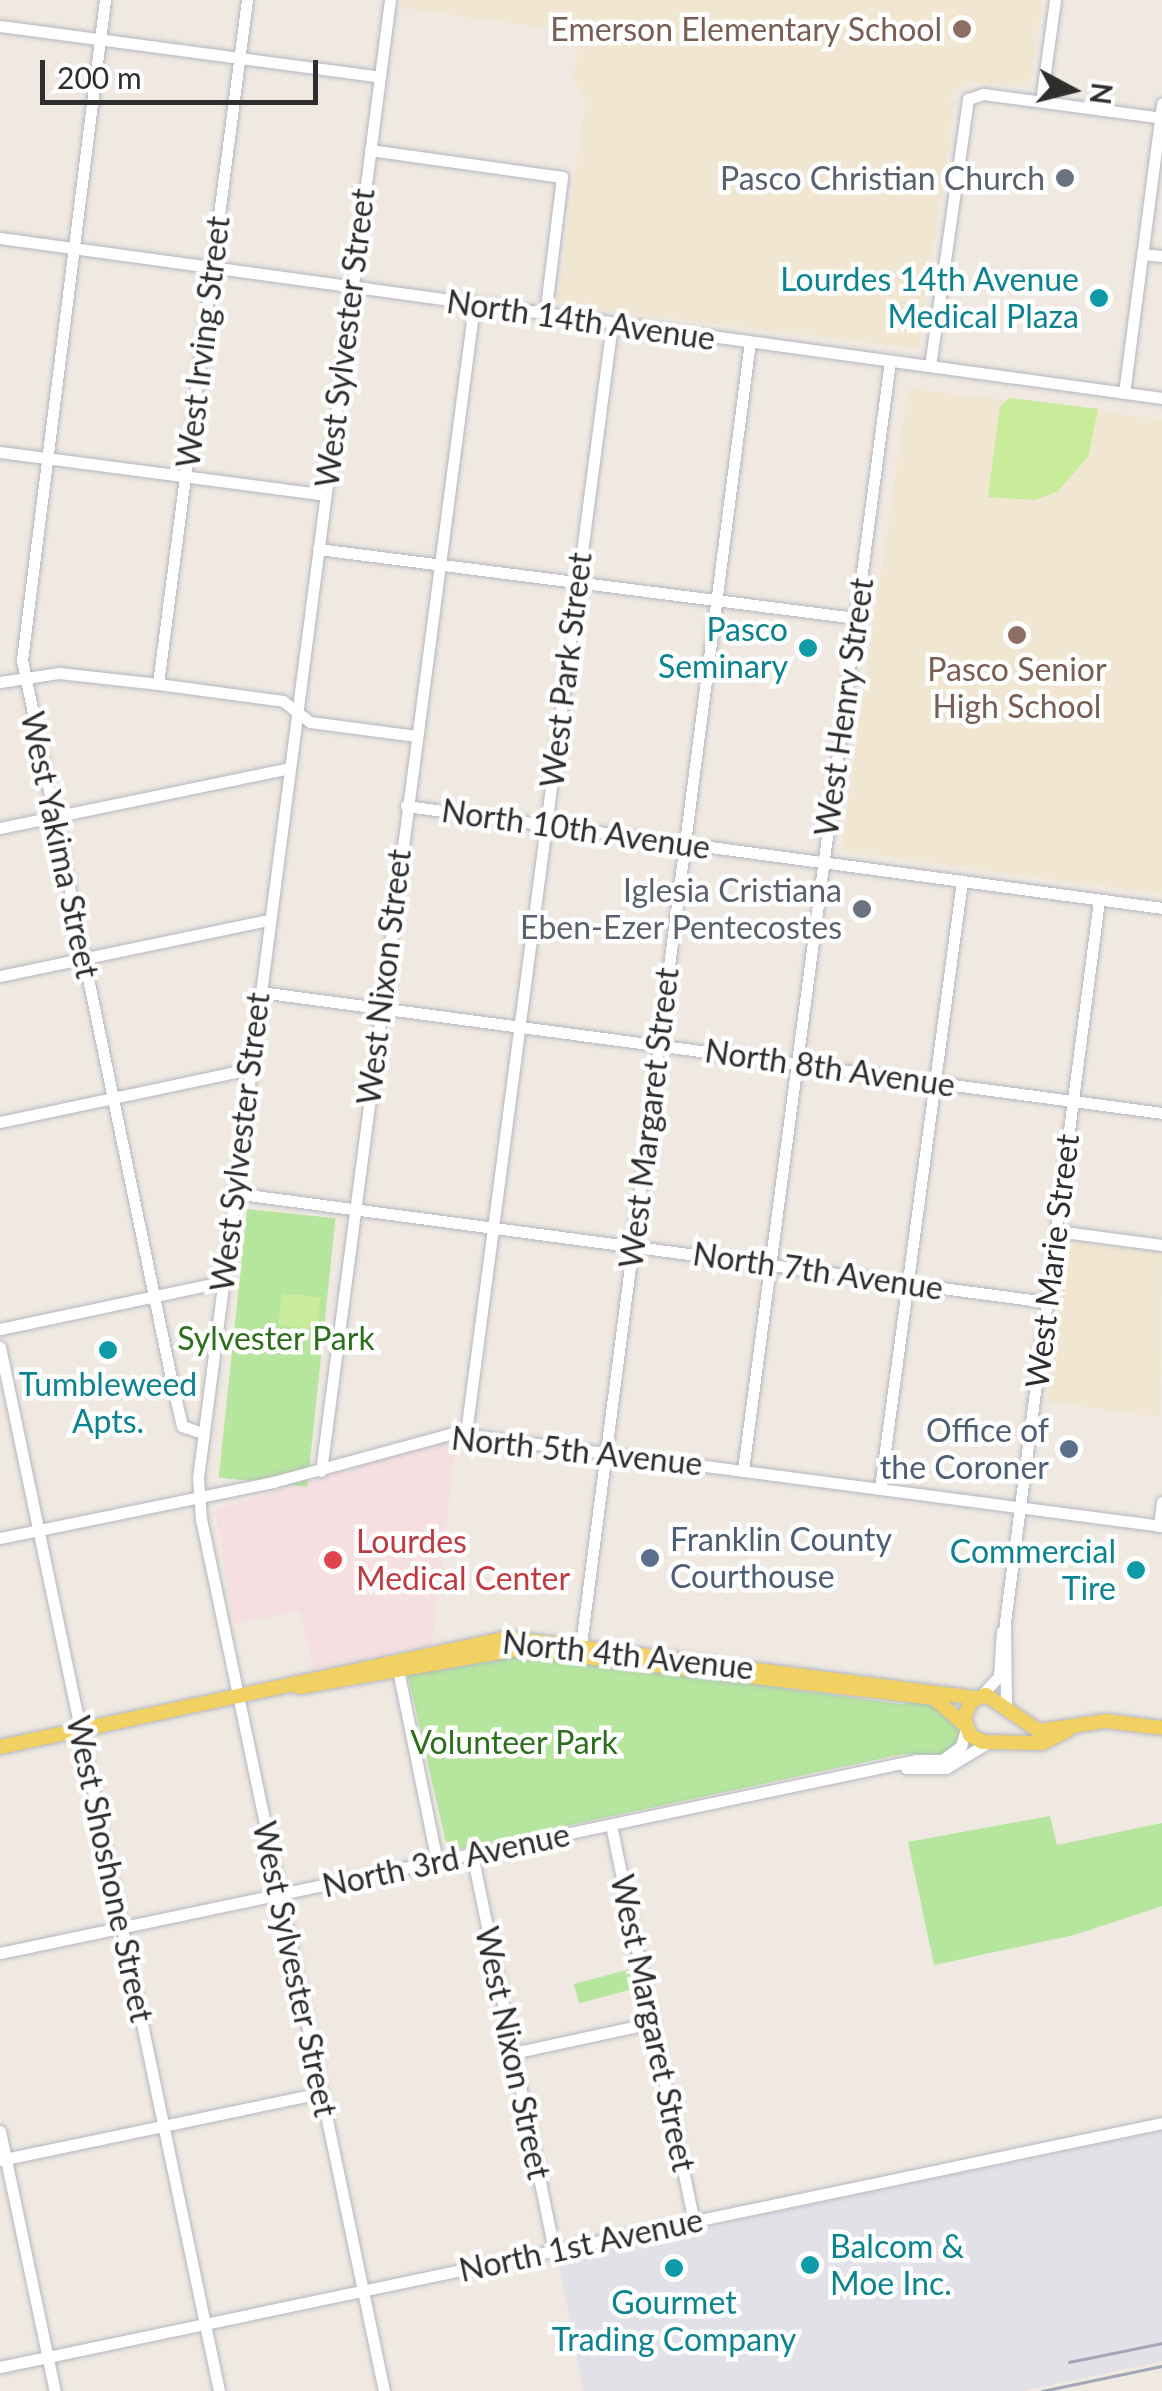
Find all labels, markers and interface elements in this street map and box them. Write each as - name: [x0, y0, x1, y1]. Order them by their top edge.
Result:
- place label: Emerson Elementary School: [550, 10, 942, 48]
- marker: Emerson Elementary School: [951, 18, 973, 40]
- scale bar: [45, 40, 322, 102]
- north arrow: [1022, 40, 1122, 140]
- text: 200 m: [57, 59, 142, 95]
- text: N: [1084, 81, 1120, 106]
- place label: Pasco Christian Church: [720, 159, 1045, 197]
- marker: Pasco Christian Church: [1054, 167, 1076, 189]
- street label: West Sylvester Street: [308, 186, 382, 490]
- street label: West Irving Street: [169, 214, 237, 470]
- place label: Lourdes 14th Avenue Medical Plaza: [779, 261, 1079, 336]
- street label: North 14th Avenue: [444, 282, 718, 358]
- marker: Lourdes 14th Avenue Medical Plaza: [1088, 287, 1110, 309]
- street label: West Park Street: [533, 550, 599, 790]
- street label: West Henry Street: [807, 575, 881, 839]
- place label: Pasco Seminary: [658, 611, 788, 686]
- marker: Pasco Senior High School: [1006, 624, 1028, 646]
- marker: Pasco Seminary: [797, 637, 819, 659]
- place label: Pasco Senior High School: [927, 651, 1107, 726]
- street label: West Yakima Street: [13, 708, 107, 982]
- street label: North 10th Avenue: [439, 791, 713, 867]
- street label: West Nixon Street: [349, 847, 419, 1107]
- place label: Iglesia Cristiana Eben-Ezer Pentecostes: [519, 872, 842, 947]
- marker: Iglesia Cristiana Eben-Ezer Pentecostes: [851, 898, 873, 920]
- street label: West Margaret Street: [612, 966, 686, 1270]
- street label: West Sylvester Street: [203, 990, 277, 1294]
- street label: North 8th Avenue: [702, 1031, 958, 1105]
- street label: West Marie Street: [1017, 1132, 1087, 1390]
- street label: North 7th Avenue: [690, 1234, 946, 1308]
- park label: Sylvester Park: [177, 1319, 375, 1357]
- marker: Tumbleweed Apts.: [97, 1339, 119, 1361]
- place label: Tumbleweed Apts.: [19, 1366, 197, 1441]
- place label: Office of the Coroner: [880, 1412, 1049, 1487]
- street label: North 5th Avenue: [449, 1419, 705, 1483]
- marker: Office of the Coroner: [1058, 1438, 1080, 1460]
- place label: Franklin County Courthouse: [670, 1521, 892, 1596]
- place label: Lourdes Medical Center: [356, 1523, 570, 1598]
- place label: Commercial Tire: [950, 1533, 1116, 1608]
- marker: Lourdes Medical Center: [320, 1547, 346, 1573]
- marker: Franklin County Courthouse: [639, 1547, 661, 1569]
- marker: Commercial Tire: [1125, 1559, 1147, 1581]
- street label: North 4th Avenue: [500, 1623, 756, 1687]
- street label: West Shoshone Street: [59, 1712, 161, 2026]
- park label: Volunteer Park: [410, 1723, 618, 1761]
- street label: North 3rd Avenue: [318, 1815, 574, 1905]
- street label: West Sylvester Street: [245, 1818, 345, 2120]
- street label: West Margaret Street: [603, 1871, 703, 2175]
- street label: West Nixon Street: [467, 1923, 559, 2183]
- street label: North 1st Avenue: [455, 2200, 707, 2290]
- place label: Balcom & Moe Inc.: [830, 2228, 964, 2303]
- marker: Balcom & Moe Inc.: [799, 2254, 821, 2276]
- marker: Gourmet Trading Company: [663, 2257, 685, 2279]
- place label: Gourmet Trading Company: [552, 2284, 796, 2359]

